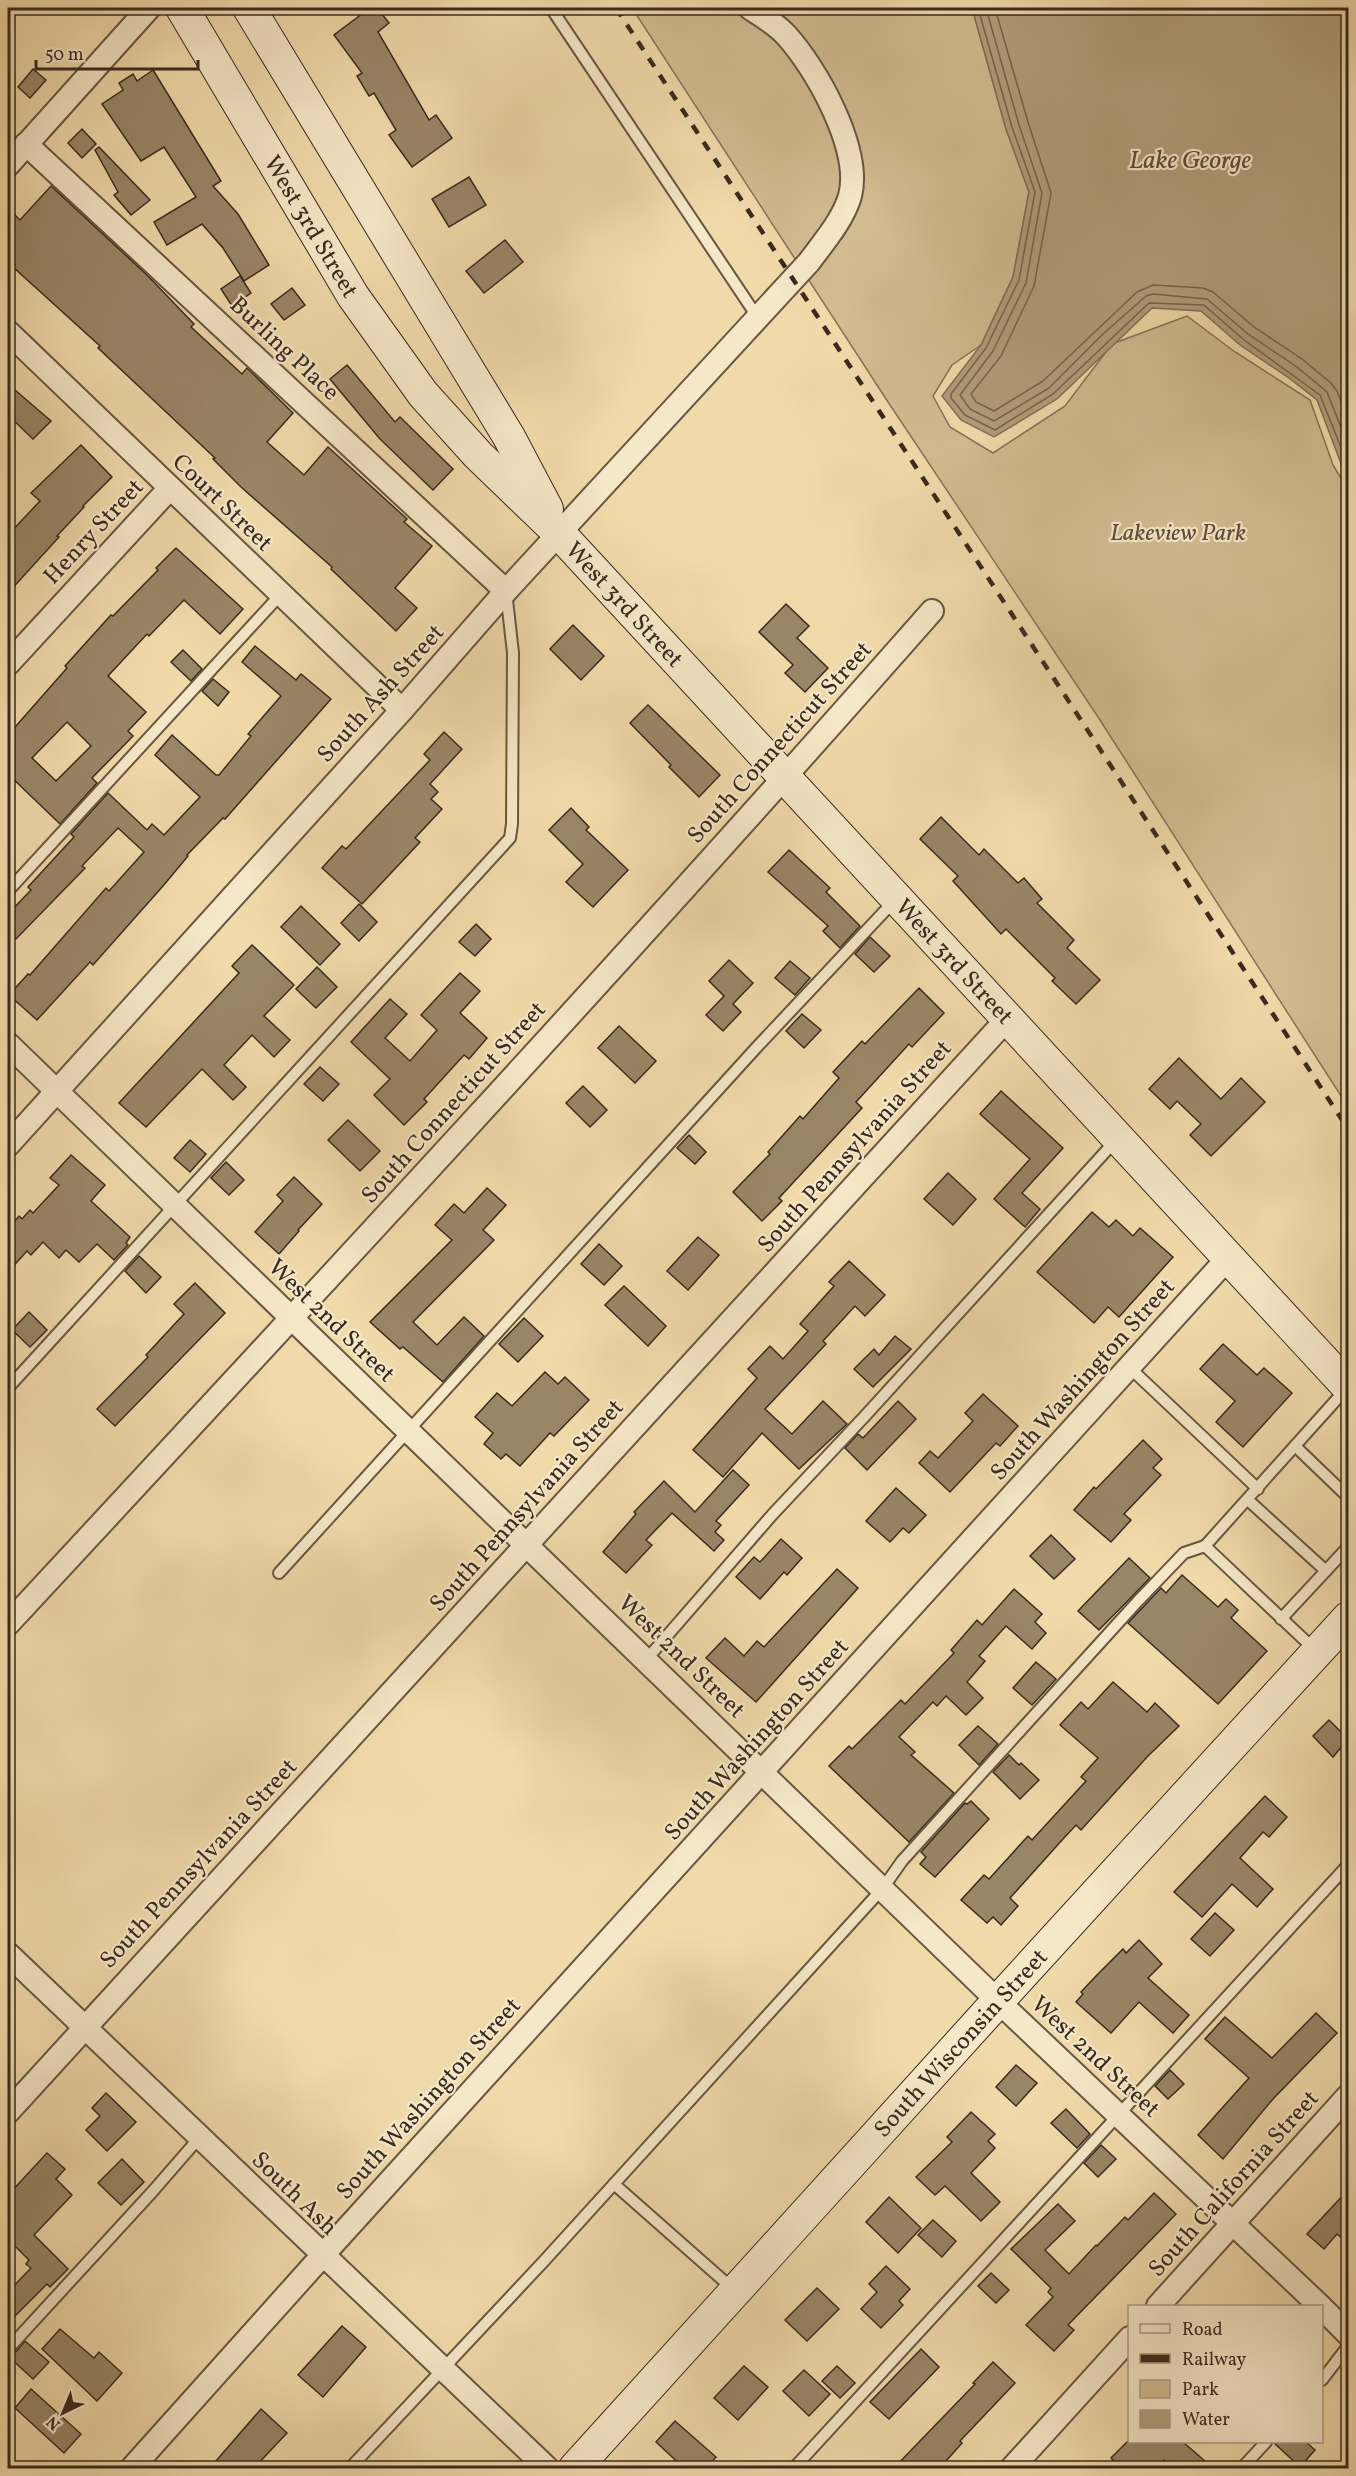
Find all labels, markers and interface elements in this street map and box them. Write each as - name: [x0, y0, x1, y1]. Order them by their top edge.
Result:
- scale bar: [36, 33, 198, 71]
- text: 50 m: [45, 43, 84, 68]
- water label: Lake George: [1129, 143, 1252, 179]
- street label: West 3rd Street: [254, 150, 366, 305]
- street label: Burling Place: [221, 289, 346, 409]
- street label: Court Street: [164, 447, 280, 560]
- street label: Henry Street: [36, 472, 153, 593]
- park label: Lakeview Park: [1110, 517, 1246, 551]
- street label: West 3rd Street: [556, 535, 690, 676]
- street label: South Ash Street: [310, 617, 453, 771]
- street label: South Connecticut Street: [680, 634, 881, 852]
- street label: West 3rd Street: [886, 892, 1020, 1033]
- street label: South Connecticut Street: [354, 994, 555, 1212]
- street label: South Pennsylvania Street: [750, 1033, 961, 1261]
- street label: West 2nd Street: [259, 1252, 402, 1391]
- street label: South Washington Street: [983, 1272, 1184, 1489]
- street label: South Pennsylvania Street: [422, 1392, 633, 1620]
- street label: West 2nd Street: [609, 1588, 752, 1727]
- street label: South Washington Street: [657, 1632, 858, 1849]
- street label: South Pennsylvania Street: [93, 1752, 306, 1977]
- street label: South Wisconsin Street: [867, 1942, 1057, 2146]
- street label: West 2nd Street: [1023, 1989, 1167, 2126]
- street label: South Washington Street: [329, 1991, 530, 2208]
- street label: South California Street: [1141, 2083, 1328, 2285]
- street label: South Ash: [243, 2145, 344, 2244]
- legend: [1128, 2305, 1323, 2443]
- text: Road: [1182, 2318, 1223, 2343]
- text: Railway: [1182, 2348, 1246, 2373]
- text: Park: [1182, 2378, 1219, 2403]
- north arrow: [33, 2383, 93, 2443]
- text: Water: [1182, 2408, 1230, 2433]
- text: N: [42, 2410, 66, 2435]

